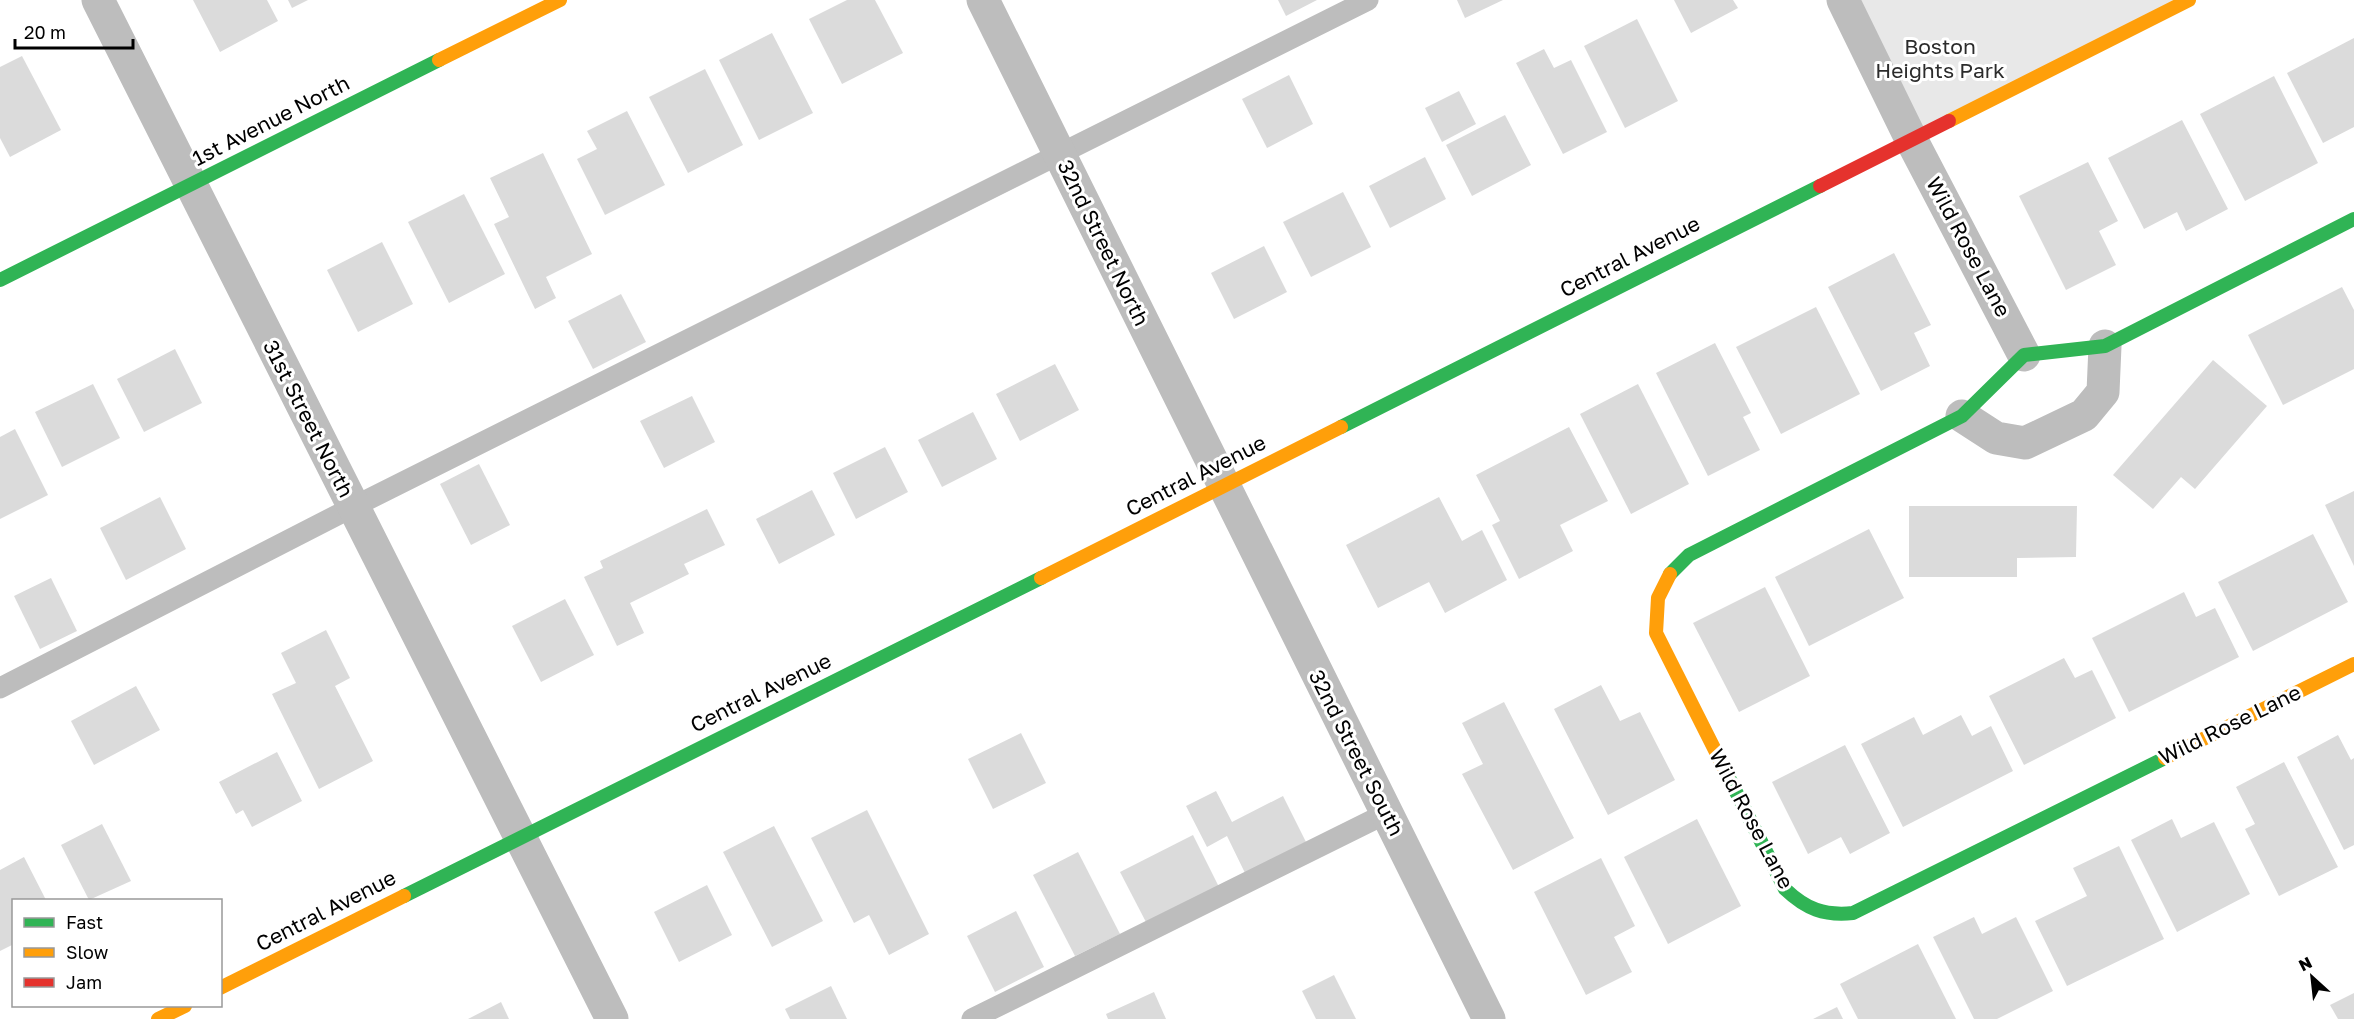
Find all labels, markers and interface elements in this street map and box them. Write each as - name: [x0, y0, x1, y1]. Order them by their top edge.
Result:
- scale bar: [15, 12, 134, 50]
- text: 20 m: [24, 21, 66, 43]
- park label: Boston Heights Park: [1875, 33, 2005, 83]
- street label: 1st Avenue North: [188, 69, 353, 171]
- street label: 32nd Street North: [1052, 155, 1155, 330]
- street label: Wild Rose Lane: [1921, 172, 2017, 321]
- street label: Central Avenue: [1555, 210, 1704, 303]
- street label: 31st Street North: [258, 336, 360, 502]
- street label: Central Avenue: [1121, 429, 1270, 522]
- street label: Central Avenue: [686, 647, 835, 737]
- street label: 32nd Street South: [1304, 665, 1410, 840]
- street label: Wild Rose Lane: [2154, 678, 2305, 770]
- street label: Wild Rose Lane: [1704, 744, 1800, 893]
- street label: Central Avenue: [251, 864, 400, 957]
- legend: [12, 899, 222, 1007]
- text: Fast: [66, 911, 103, 933]
- text: Slow: [66, 941, 109, 963]
- north arrow: [2282, 947, 2342, 1007]
- text: N: [2295, 952, 2315, 975]
- text: Jam: [66, 971, 102, 993]

